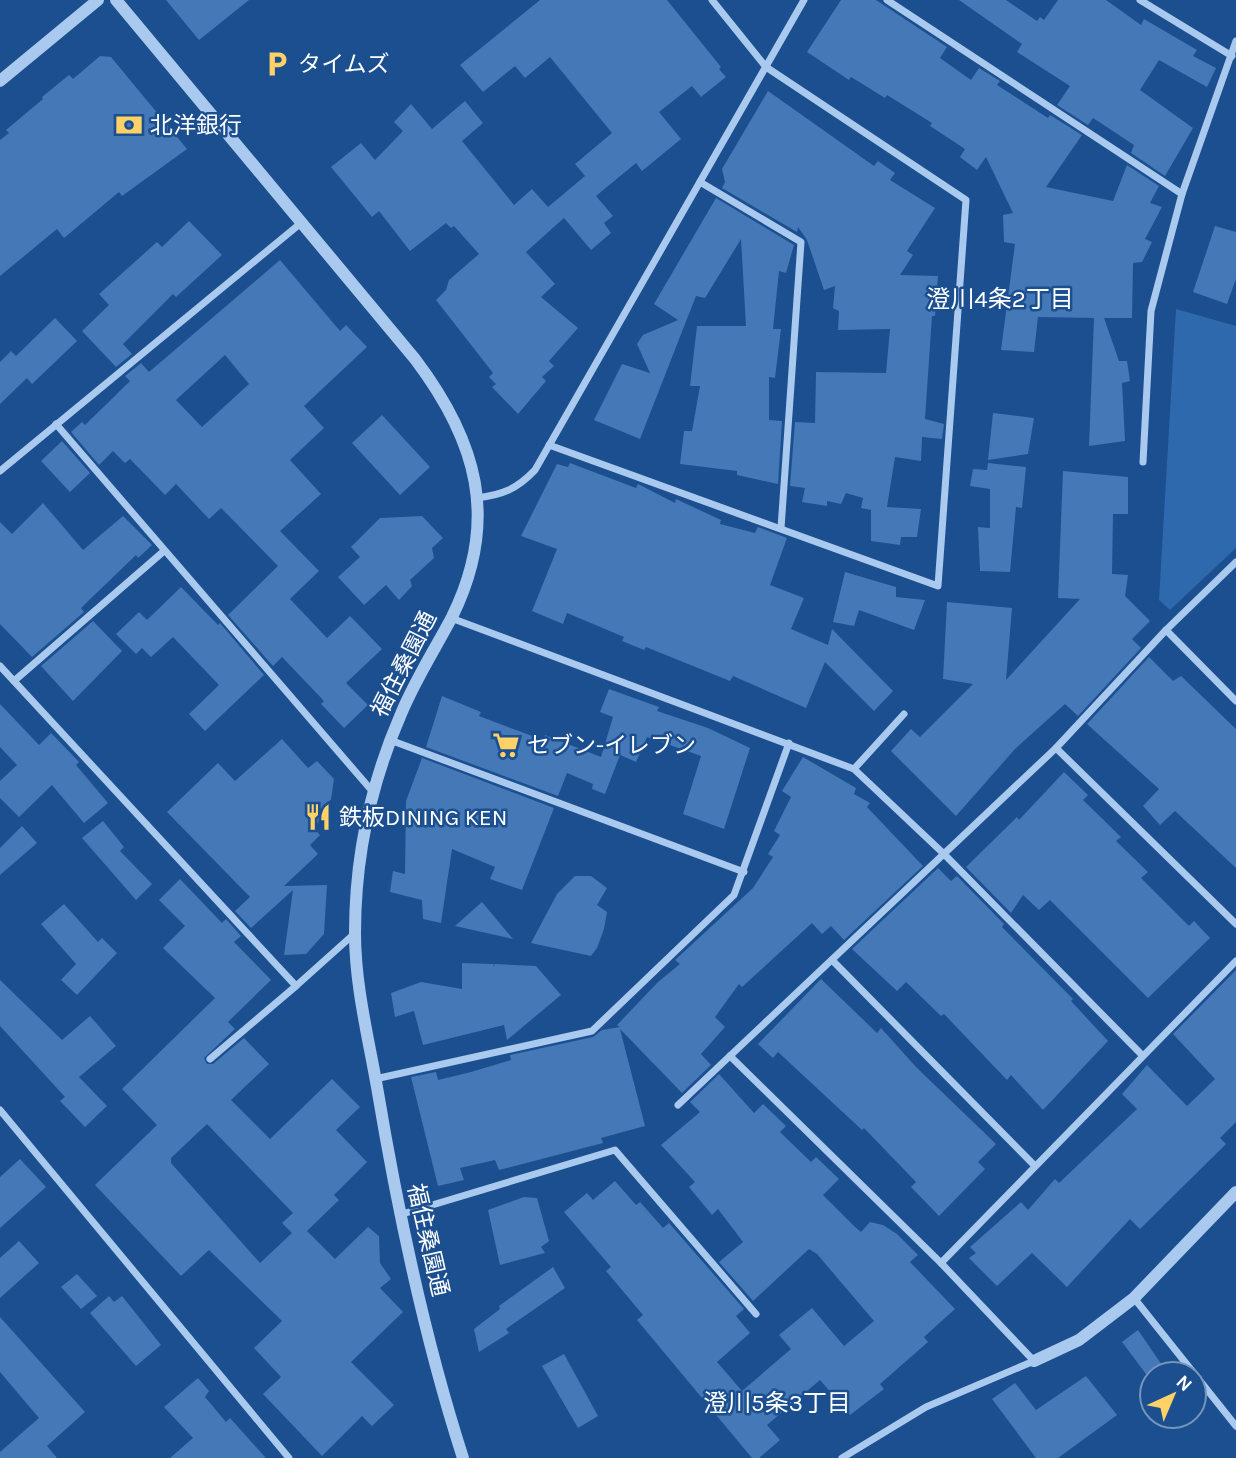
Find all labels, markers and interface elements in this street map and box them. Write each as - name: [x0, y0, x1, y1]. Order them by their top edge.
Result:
- parking icon: タイムズ: [262, 49, 292, 79]
- place label: タイムズ: [298, 51, 390, 78]
- bank icon: 北洋銀行: [114, 110, 144, 140]
- place label: 北洋銀行: [150, 112, 242, 139]
- district label: 澄川4条2丁目: [926, 285, 1074, 313]
- street label: 福住桑園通: [366, 607, 442, 721]
- supermarket icon: セブン-イレブン: [491, 730, 521, 760]
- place label: セブン-イレブン: [527, 732, 696, 759]
- restaurant icon: 鉄板DINING KEN: [303, 802, 333, 832]
- place label: 鉄板DINING KEN: [339, 804, 507, 831]
- street label: 福住桑園通: [402, 1181, 454, 1299]
- north arrow: [1138, 1360, 1208, 1430]
- text: N: [1172, 1371, 1197, 1396]
- district label: 澄川5条3丁目: [703, 1389, 851, 1417]

